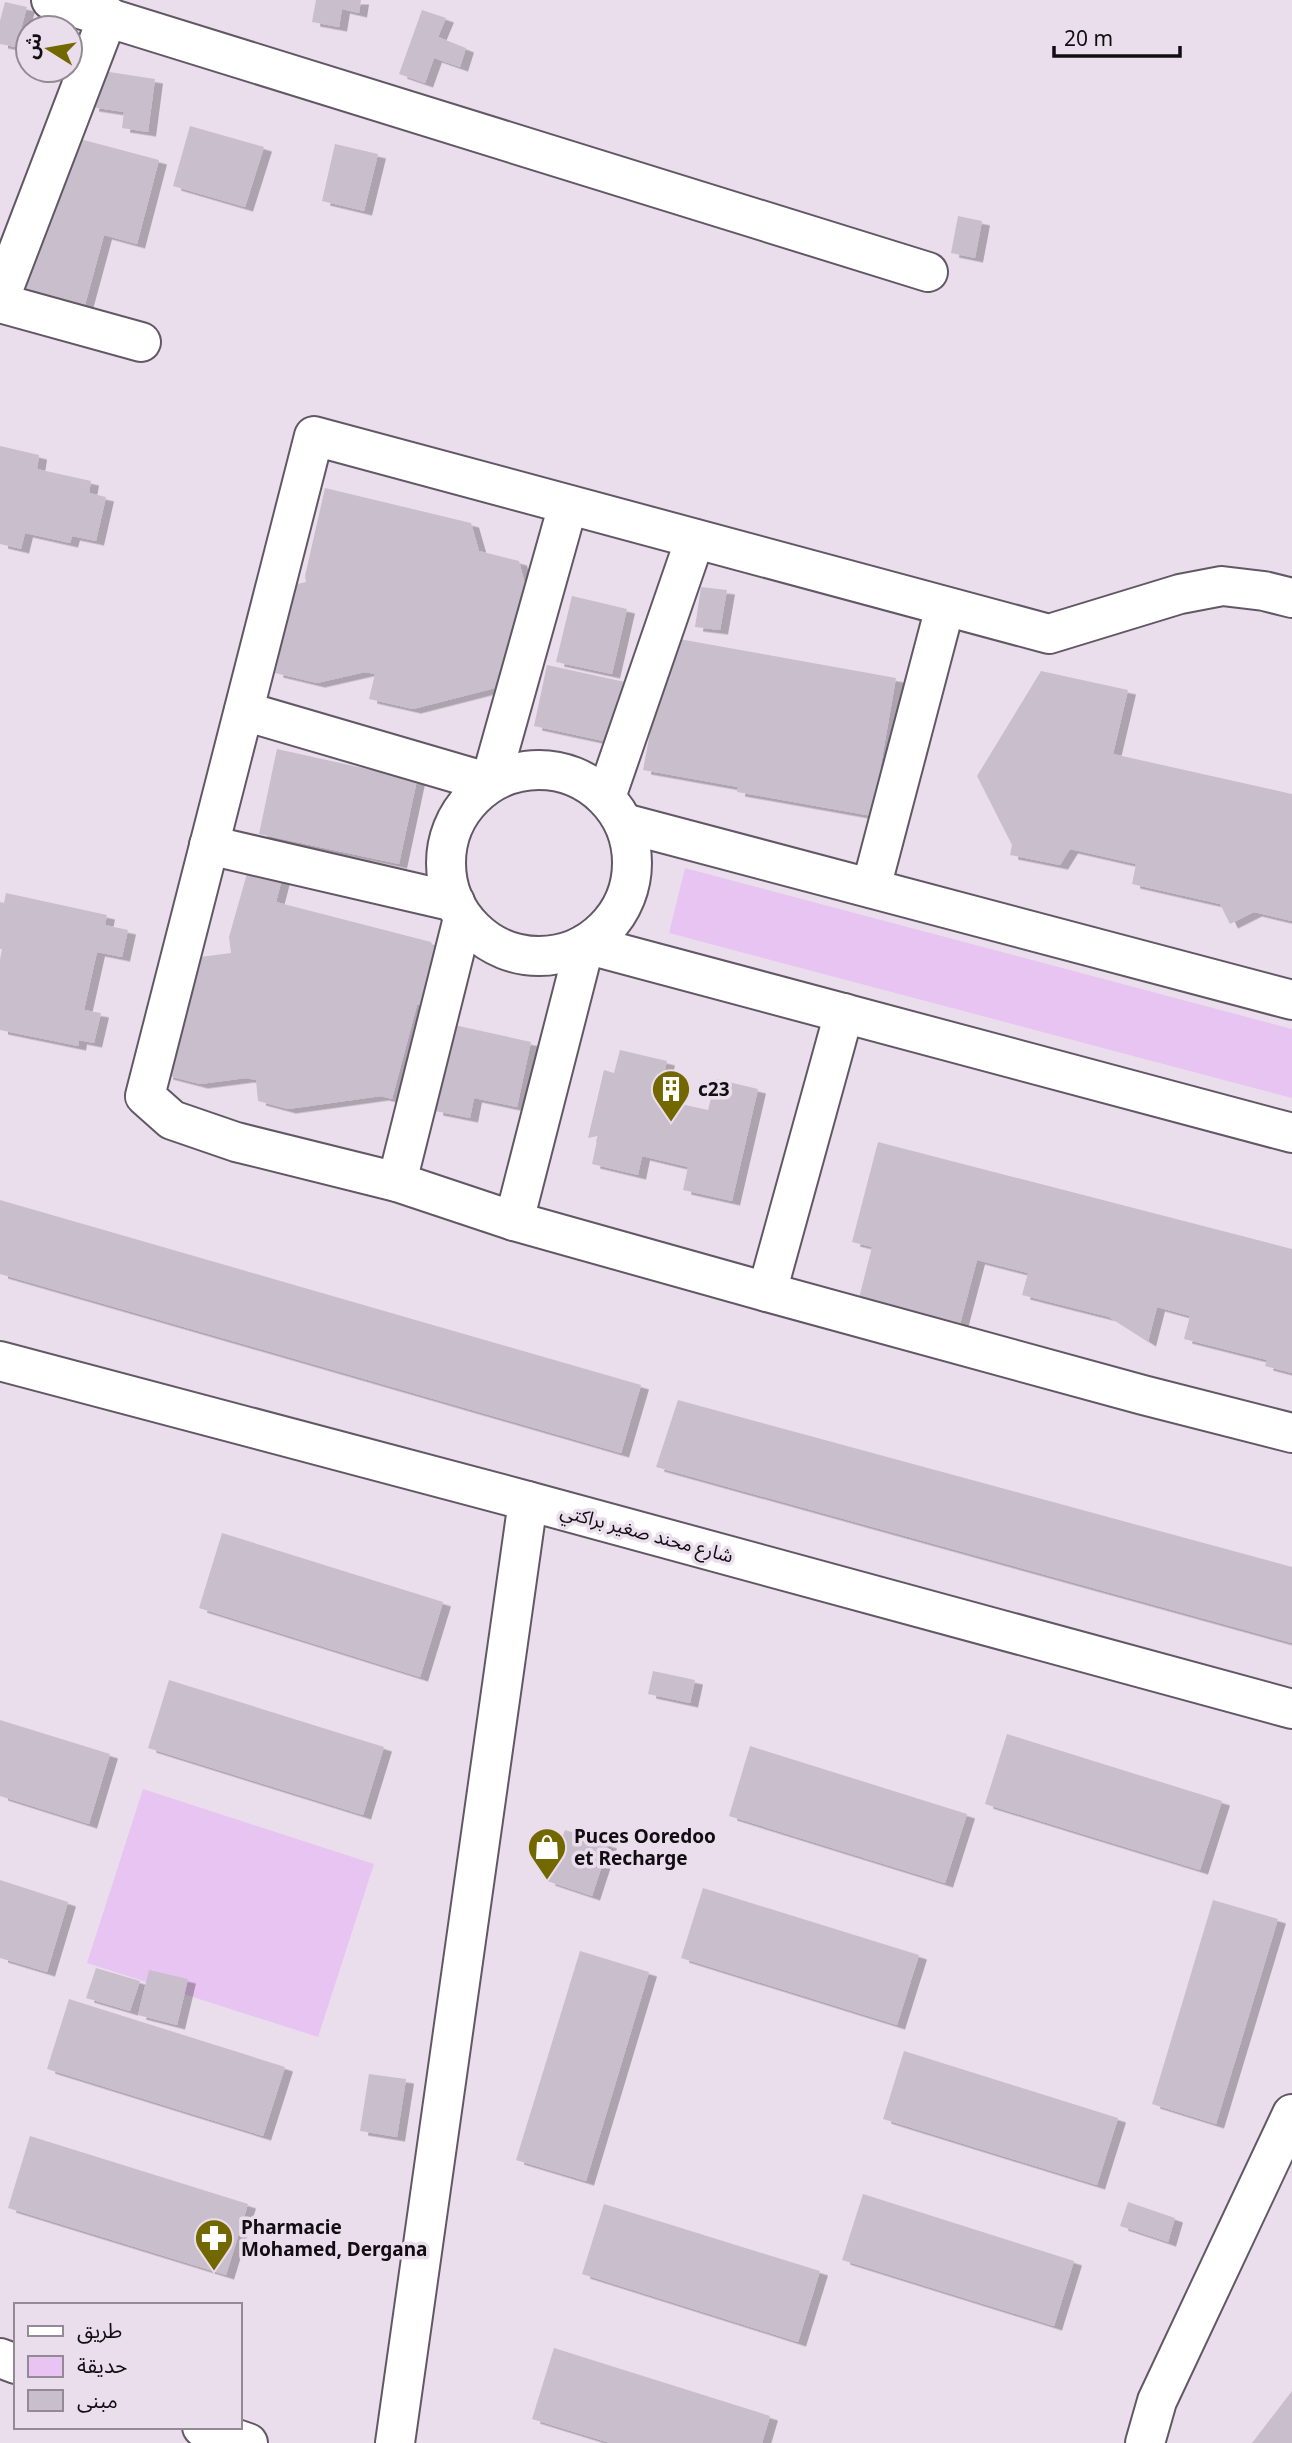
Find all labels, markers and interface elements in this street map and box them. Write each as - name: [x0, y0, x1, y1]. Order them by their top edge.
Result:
- north arrow: [14, 14, 84, 84]
- scale bar: [1054, 14, 1180, 58]
- text: 20 m: [1064, 24, 1113, 52]
- text: ش: [17, 30, 48, 61]
- building icon: c23: [650, 1068, 692, 1123]
- place label: c23: [698, 1076, 730, 1102]
- street label: شارع محند صغير براكتي: [557, 1497, 736, 1571]
- place label: Puces Ooredoo et Recharge: [574, 1823, 716, 1871]
- shop icon: Puces Ooredoo et Recharge: [526, 1826, 568, 1881]
- place label: Pharmacie Mohamed, Dergana: [241, 2214, 427, 2262]
- pharmacy icon: Pharmacie Mohamed, Dergana: [193, 2217, 235, 2272]
- legend: [14, 2303, 242, 2429]
- text: طريق: [77, 2316, 122, 2344]
- text: حديقة: [77, 2351, 127, 2379]
- text: مبنى: [77, 2386, 118, 2414]

